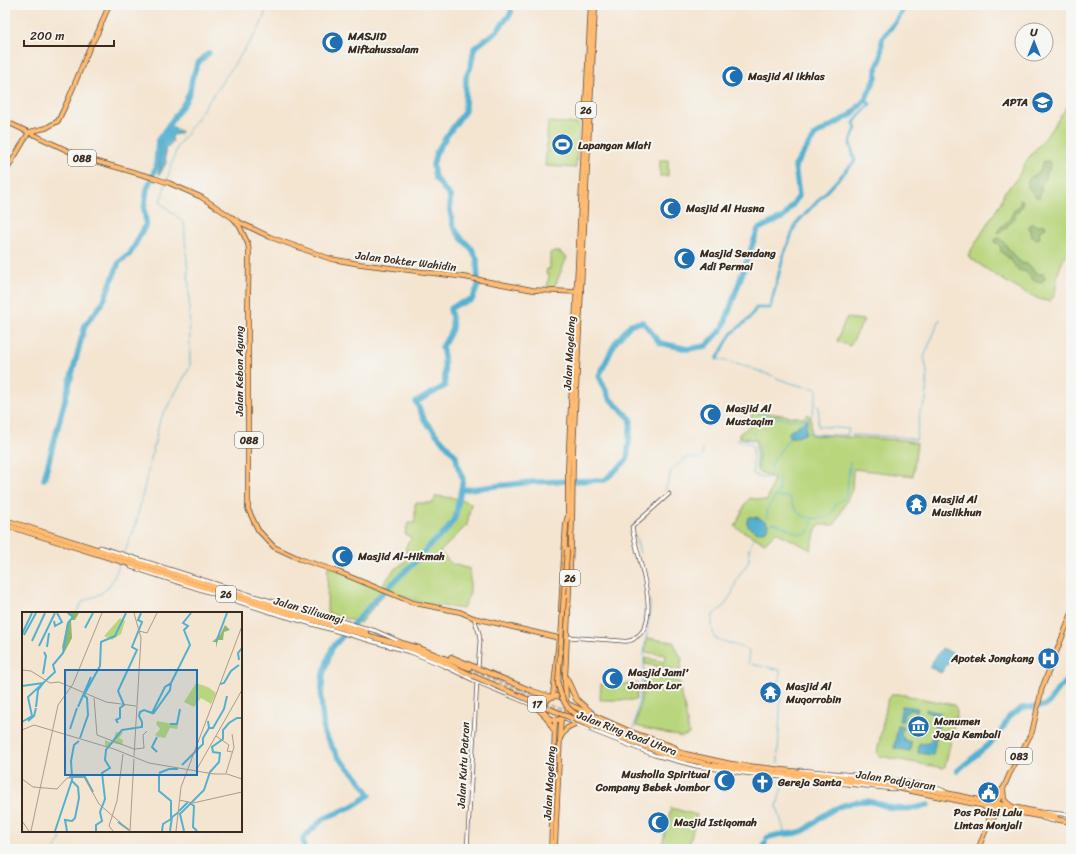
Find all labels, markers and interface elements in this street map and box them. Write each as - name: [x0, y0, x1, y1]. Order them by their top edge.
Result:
- scale bar: [24, 22, 114, 48]
- north arrow: [1014, 22, 1054, 62]
- text: U: [1030, 23, 1038, 42]
- text: 200 m: [30, 25, 64, 47]
- place label: MASJID Miftahussalam: [347, 27, 419, 59]
- mosque icon: MASJID Miftahussalam: [319, 29, 345, 55]
- mosque icon: Masjid Al Ikhlas: [719, 63, 745, 89]
- place label: Masjid Al Ikhlas: [747, 67, 826, 86]
- school or university icon: APTA: [1030, 89, 1056, 115]
- place label: APTA: [1001, 93, 1028, 112]
- road number: 26: [576, 102, 596, 118]
- sports icon: Lapangan Mlati: [549, 132, 575, 158]
- place label: Lapangan Mlati: [578, 136, 652, 155]
- road number: 088: [68, 150, 96, 166]
- mosque icon: Masjid Al Husna: [658, 195, 684, 221]
- place label: Masjid Al Husna: [685, 199, 765, 218]
- place label: Masjid Sendang Adi Permai: [699, 244, 776, 276]
- street label: Jalan Dokter Wahidin: [353, 246, 457, 277]
- mosque icon: Masjid Sendang Adi Permai: [671, 246, 697, 272]
- street label: Jalan Magelang: [558, 315, 581, 392]
- street label: Jalan Kebon Agung: [230, 325, 249, 417]
- place label: Masjid Al Mustaqim: [725, 399, 774, 431]
- mosque icon: Masjid Al Mustaqim: [697, 401, 723, 427]
- road number: 088: [235, 432, 263, 448]
- place label: Masjid Al Muslikhun: [931, 490, 982, 522]
- temple icon: Masjid Al Muslikhun: [904, 492, 930, 518]
- mosque icon: Masjid Al-Hikmah: [330, 543, 356, 569]
- place label: Masjid Al-Hikmah: [357, 547, 445, 566]
- road number: 26: [560, 570, 580, 586]
- road number: 26: [216, 586, 236, 602]
- street label: Jalan Siliwangi: [271, 591, 347, 630]
- inset map: [22, 612, 242, 832]
- hospital icon: Apotek Jongkang: [1036, 645, 1062, 671]
- place label: Apotek Jongkang: [950, 649, 1034, 668]
- place label: Masjid Jami' Jombor Lor: [627, 663, 689, 695]
- mosque icon: Masjid Jami' Jombor Lor: [600, 665, 626, 691]
- place label: Masjid Al Muqorrobin: [785, 677, 841, 709]
- temple icon: Masjid Al Muqorrobin: [758, 679, 784, 705]
- road number: 17: [528, 696, 546, 712]
- street label: Jalan Ring Road Utara: [573, 705, 680, 761]
- place label: Monumen Jogja Kembali: [933, 712, 1001, 744]
- museum icon: Monumen Jogja Kembali: [905, 714, 931, 740]
- street label: Jalan Kutu Patran: [452, 721, 475, 810]
- street label: Jalan Magelang: [538, 745, 561, 822]
- road number: 083: [1006, 748, 1032, 764]
- place label: Musholla Spiritual Company Bebek Jombor: [595, 765, 711, 797]
- street label: Jalan Padjajaran: [854, 765, 937, 796]
- mosque icon: Musholla Spiritual Company Bebek Jombor: [712, 767, 738, 793]
- church icon: Gereja Santa: [749, 769, 775, 795]
- place label: Gereja Santa: [777, 773, 842, 792]
- public building icon: Pos Polisi Lalu Lintas Monjali: [975, 779, 1001, 805]
- place label: Pos Polisi Lalu Lintas Monjali: [954, 803, 1023, 835]
- mosque icon: Masjid Istiqomah: [645, 809, 671, 835]
- place label: Masjid Istiqomah: [673, 813, 757, 832]

